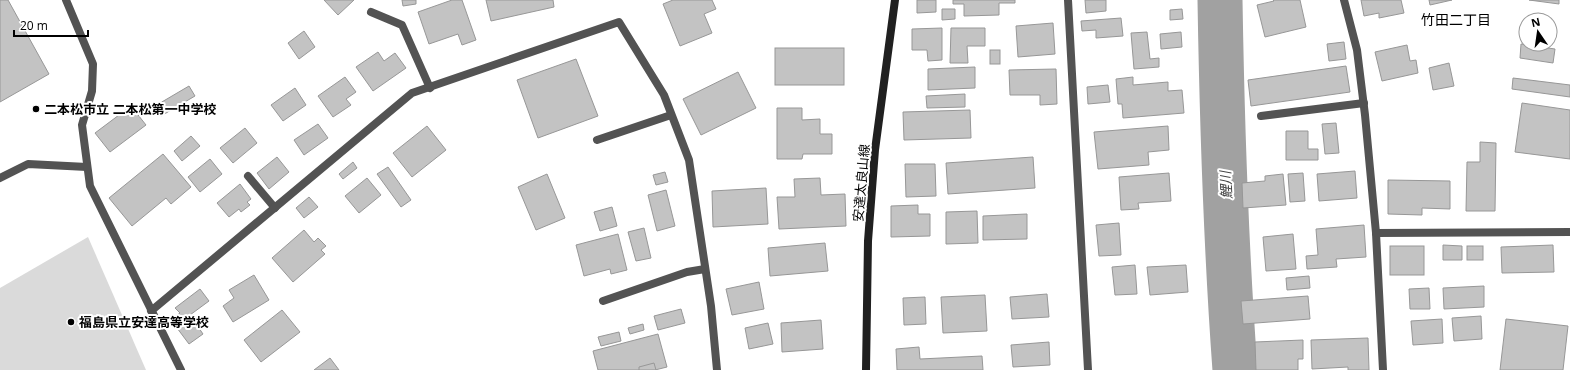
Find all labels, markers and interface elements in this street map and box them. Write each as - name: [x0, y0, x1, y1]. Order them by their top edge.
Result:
- district label: 竹田二丁目: [1421, 10, 1491, 29]
- scale bar: [14, 12, 88, 38]
- north arrow: [1518, 12, 1558, 52]
- text: N: [1530, 13, 1542, 30]
- text: 20 m: [20, 17, 48, 34]
- place label: 二本松市立 二本松第一中学校: [44, 100, 216, 118]
- marker: 二本松市立 二本松第一中学校: [31, 104, 41, 114]
- street label: 安達太良山線: [849, 143, 873, 223]
- water label: 鯉川: [1215, 169, 1236, 200]
- place label: 福島県立安達高等学校: [79, 313, 209, 331]
- marker: 福島県立安達高等学校: [66, 317, 76, 327]

